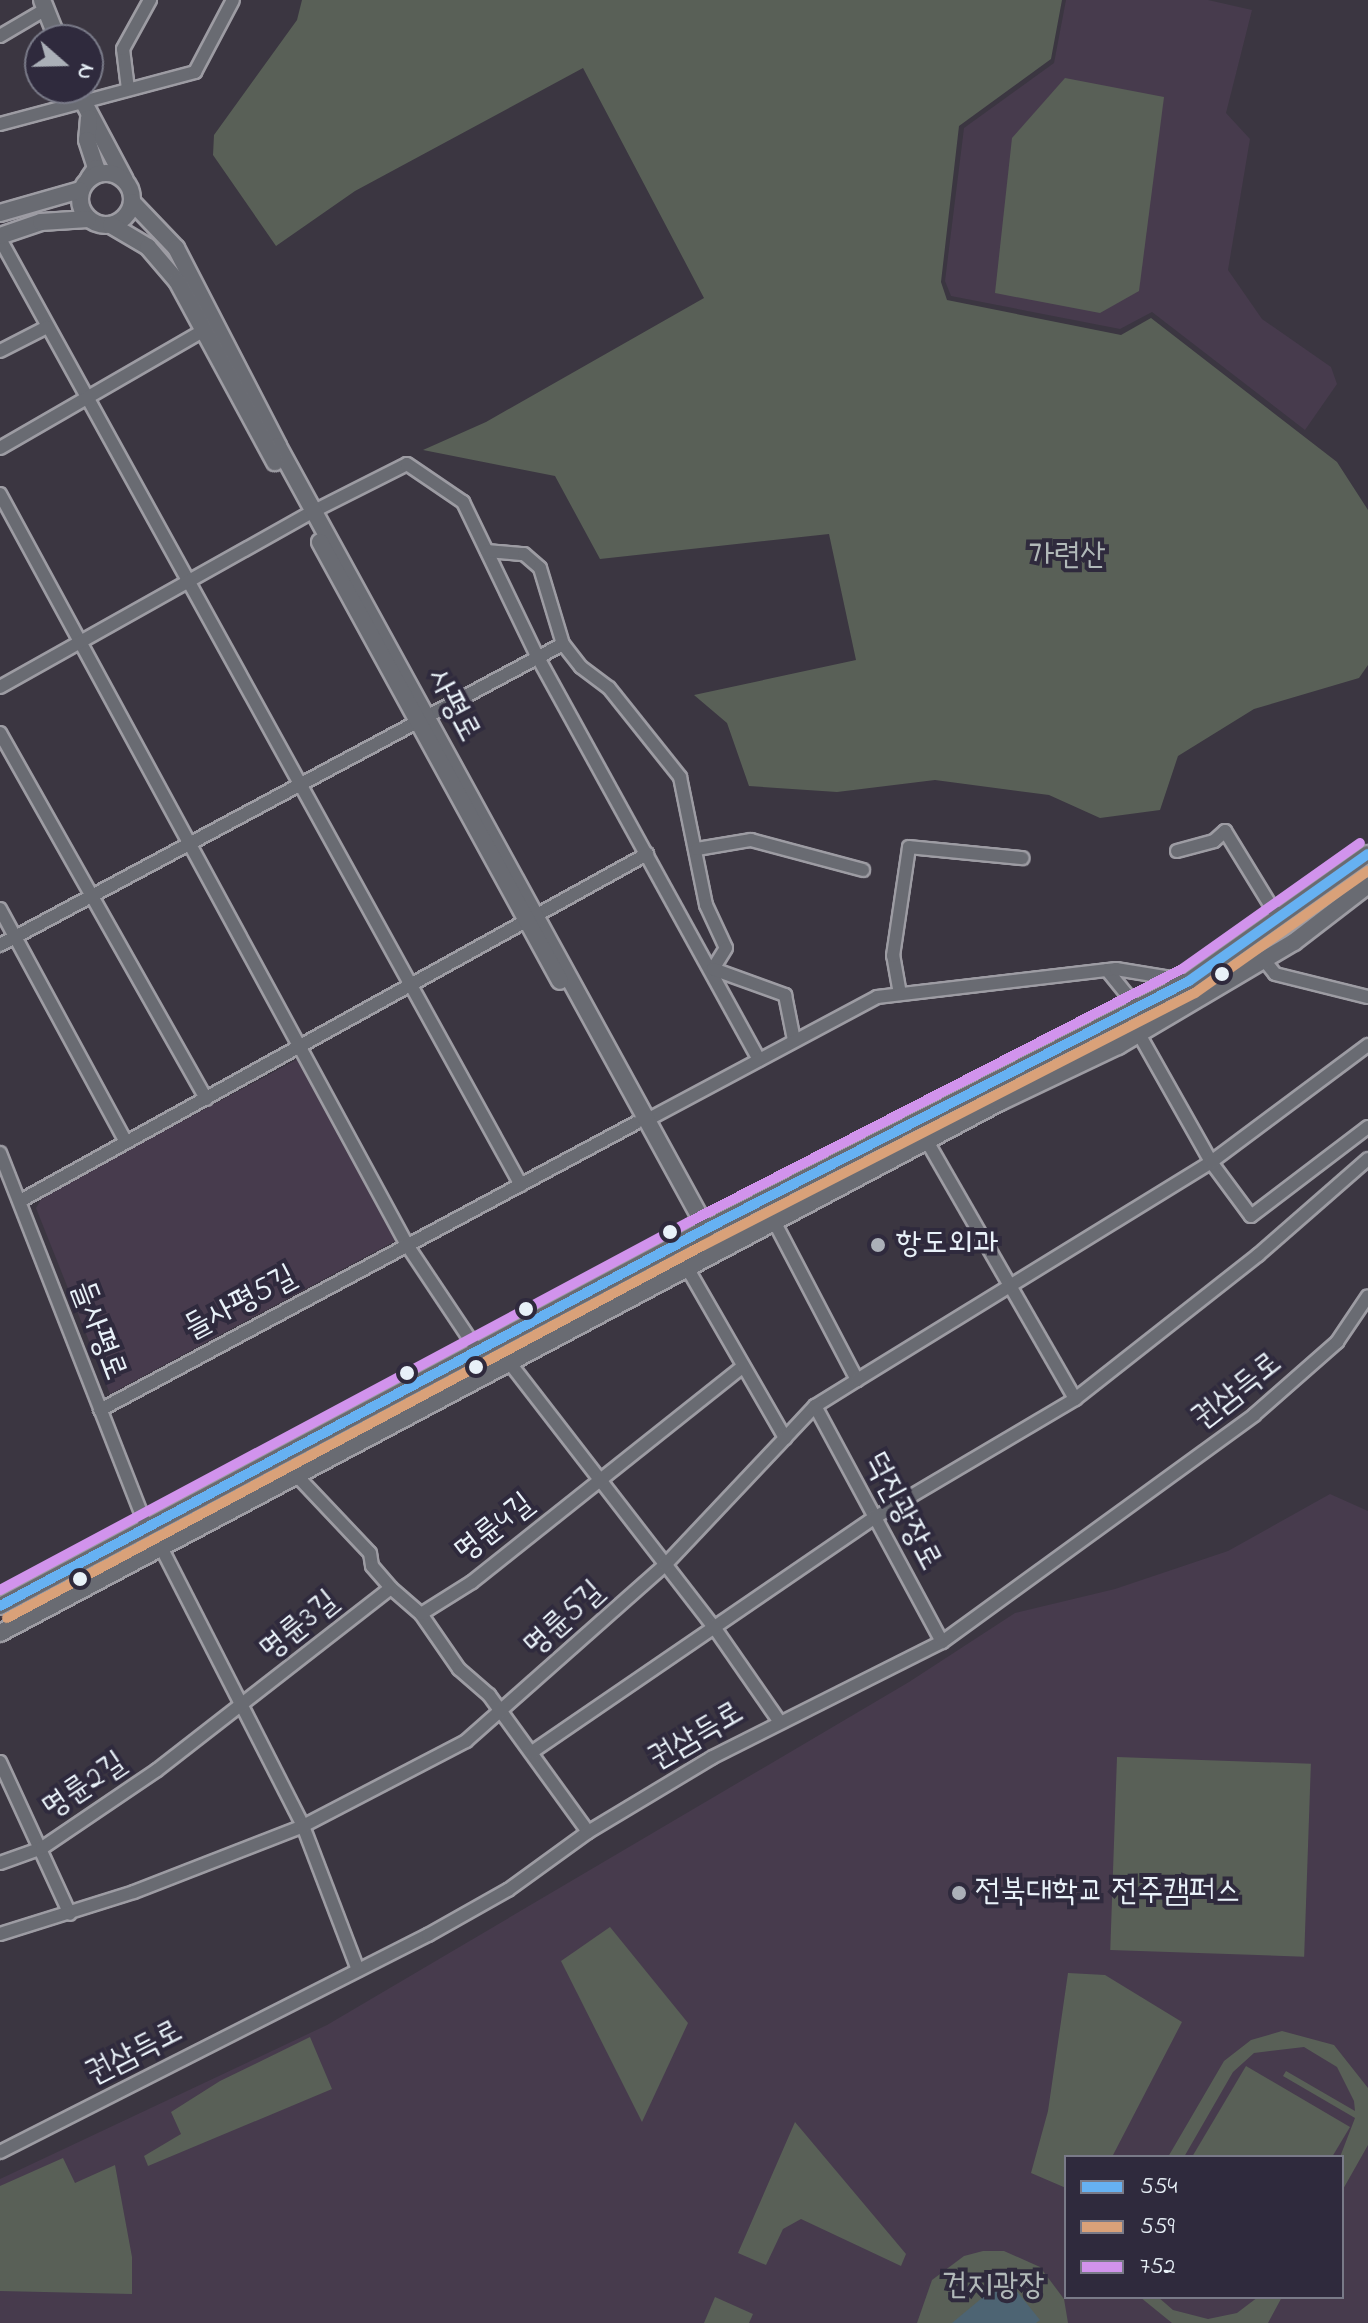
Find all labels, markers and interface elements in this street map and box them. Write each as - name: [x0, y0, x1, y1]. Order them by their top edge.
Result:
- north arrow: [24, 24, 104, 104]
- text: N: [67, 59, 102, 84]
- park label: 가련산: [1028, 538, 1106, 576]
- street label: 사평로: [417, 663, 487, 749]
- unlabelled marker: [1214, 966, 1230, 982]
- unlabelled marker: [662, 1224, 678, 1240]
- place label: 항도외과: [896, 1226, 999, 1264]
- marker: 항도외과: [867, 1234, 889, 1256]
- street label: 들사평5길: [178, 1259, 304, 1349]
- street label: 들사평로: [61, 1276, 133, 1386]
- unlabelled marker: [518, 1301, 534, 1317]
- street label: 권삼득로: [1186, 1345, 1290, 1439]
- unlabelled marker: [468, 1359, 484, 1375]
- unlabelled marker: [399, 1365, 415, 1381]
- street label: 덕진광장로: [854, 1446, 948, 1578]
- street label: 명륜4길: [448, 1486, 542, 1572]
- unlabelled marker: [72, 1571, 88, 1587]
- street label: 명륜5길: [517, 1574, 613, 1666]
- street label: 명륜3길: [253, 1584, 347, 1670]
- street label: 권삼득로: [643, 1695, 751, 1779]
- street label: 명륜2길: [36, 1745, 134, 1829]
- place label: 전북대학교 전주캠퍼스: [975, 1874, 1240, 1912]
- marker: 전북대학교 전주캠퍼스: [950, 1884, 968, 1902]
- street label: 권삼득로: [80, 2014, 190, 2094]
- legend: [1064, 2155, 1344, 2299]
- text: 554: [1140, 2170, 1177, 2205]
- text: 559: [1140, 2210, 1175, 2245]
- text: 752: [1140, 2250, 1176, 2285]
- park label: 건지광장: [942, 2268, 1044, 2306]

